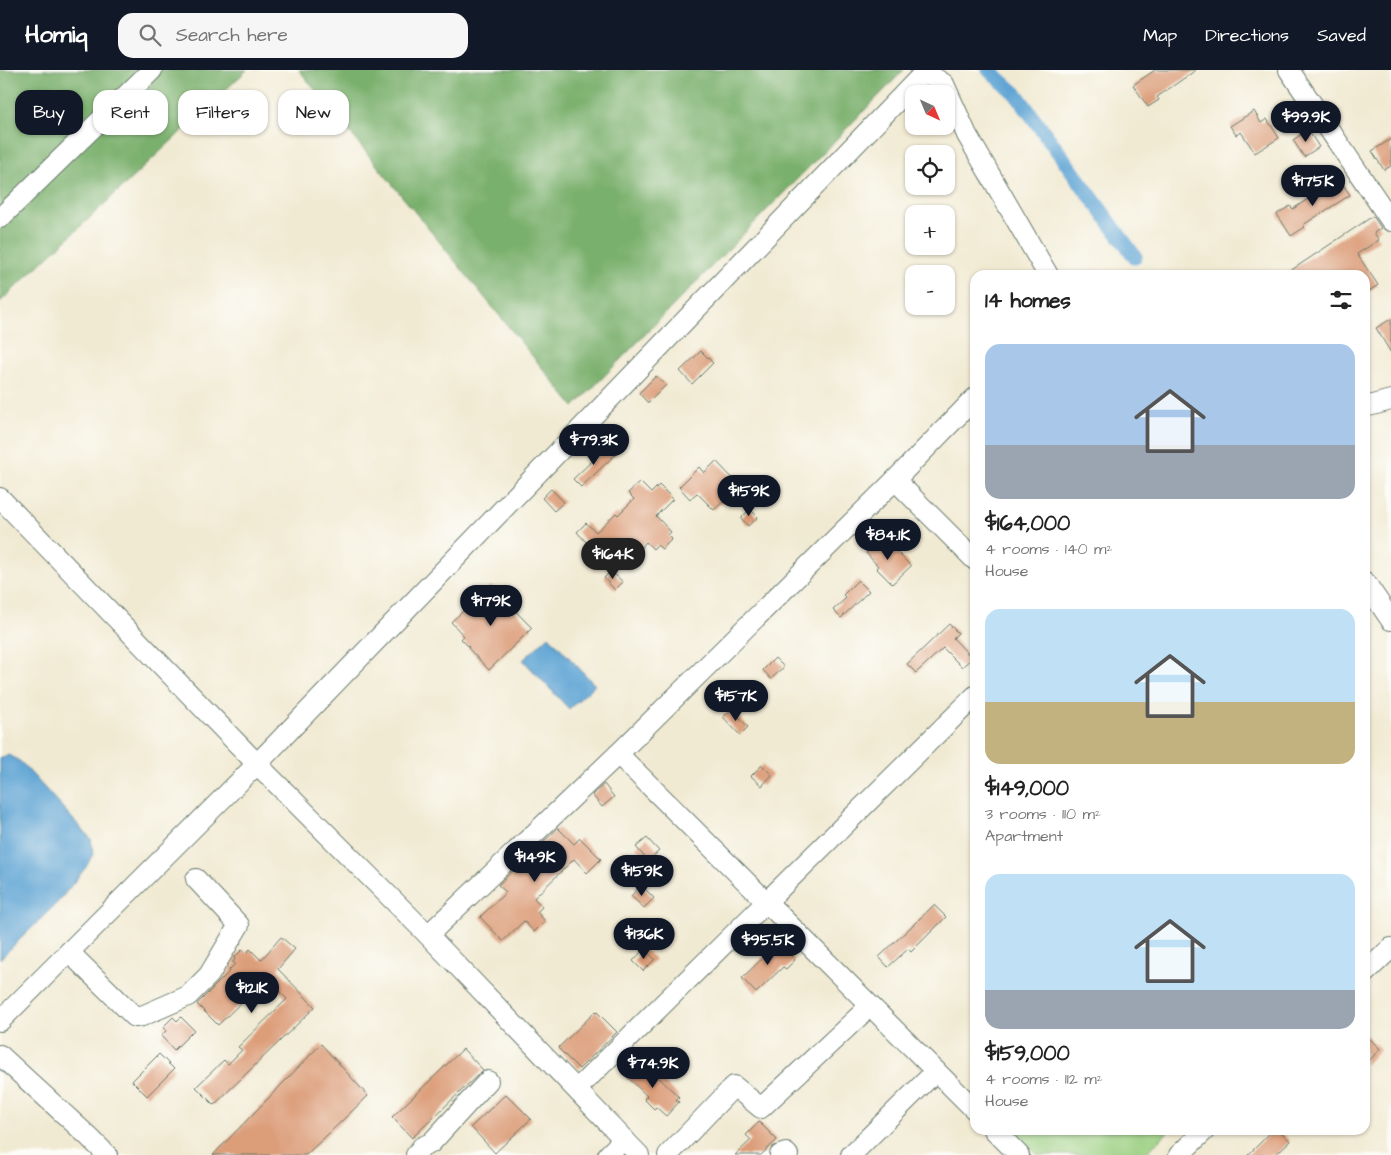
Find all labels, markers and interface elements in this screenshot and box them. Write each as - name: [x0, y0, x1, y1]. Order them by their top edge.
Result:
- search box: [118, 13, 468, 58]
- text: Homiq: [25, 18, 88, 52]
- icon: search: [136, 21, 164, 49]
- text: Search here: [176, 22, 288, 49]
- text: Map: [1143, 23, 1177, 48]
- text: Directions: [1205, 23, 1289, 48]
- text: Saved: [1317, 23, 1366, 48]
- north arrow: [905, 85, 955, 135]
- map controls: [905, 85, 955, 315]
- chip: Buy: [15, 90, 83, 135]
- chip: Rent: [93, 90, 168, 135]
- chip: Filters: [178, 90, 268, 135]
- chip: New: [278, 90, 349, 135]
- pin: $99.9K: [1265, 100, 1347, 143]
- text: $99.9K: [1282, 106, 1330, 128]
- button: locate: [905, 145, 955, 195]
- pin: $175K: [1278, 164, 1348, 207]
- text: $175K: [1292, 170, 1334, 192]
- button: +: [905, 205, 955, 255]
- button: −: [905, 265, 955, 315]
- text: 14 homes: [985, 286, 1071, 315]
- icon: filters: [1327, 286, 1355, 314]
- icon: home: [1125, 376, 1215, 466]
- pin: $79.3K: [553, 424, 635, 466]
- text: $79.3K: [570, 429, 618, 451]
- pin: $159K: [714, 474, 784, 517]
- text: $159K: [728, 480, 770, 502]
- text: $164,000: [985, 509, 1070, 538]
- pin: $84.1K: [847, 518, 929, 561]
- text: $84.1K: [866, 524, 910, 546]
- pin: $164K: [578, 538, 648, 580]
- text: 4 rooms · 140 m²: [985, 538, 1113, 560]
- text: $164K: [592, 543, 634, 565]
- text: House: [985, 560, 1029, 582]
- pin: $179K: [456, 584, 526, 627]
- text: $179K: [471, 590, 511, 612]
- icon: home: [1125, 641, 1215, 731]
- pin: $157K: [701, 680, 771, 722]
- text: $157K: [715, 685, 757, 707]
- text: $149,000: [985, 774, 1069, 803]
- text: 3 rooms · 110 m²: [985, 803, 1101, 825]
- text: Apartment: [985, 825, 1063, 847]
- pin: $149K: [500, 840, 570, 883]
- text: $149K: [515, 846, 555, 868]
- pin: $159K: [607, 854, 677, 897]
- text: $159K: [621, 860, 663, 882]
- icon: home: [1125, 906, 1215, 996]
- pin: $136K: [609, 918, 679, 960]
- text: $136K: [625, 923, 663, 945]
- pin: $95.5K: [727, 924, 809, 966]
- text: $95.5K: [742, 929, 794, 951]
- pin: $121K: [217, 972, 287, 1014]
- text: $121K: [236, 977, 268, 999]
- text: $159,000: [985, 1039, 1070, 1068]
- pin: $74.9K: [612, 1046, 694, 1089]
- text: $74.9K: [628, 1052, 678, 1074]
- text: 4 rooms · 112 m²: [985, 1068, 1103, 1090]
- text: House: [985, 1090, 1029, 1112]

